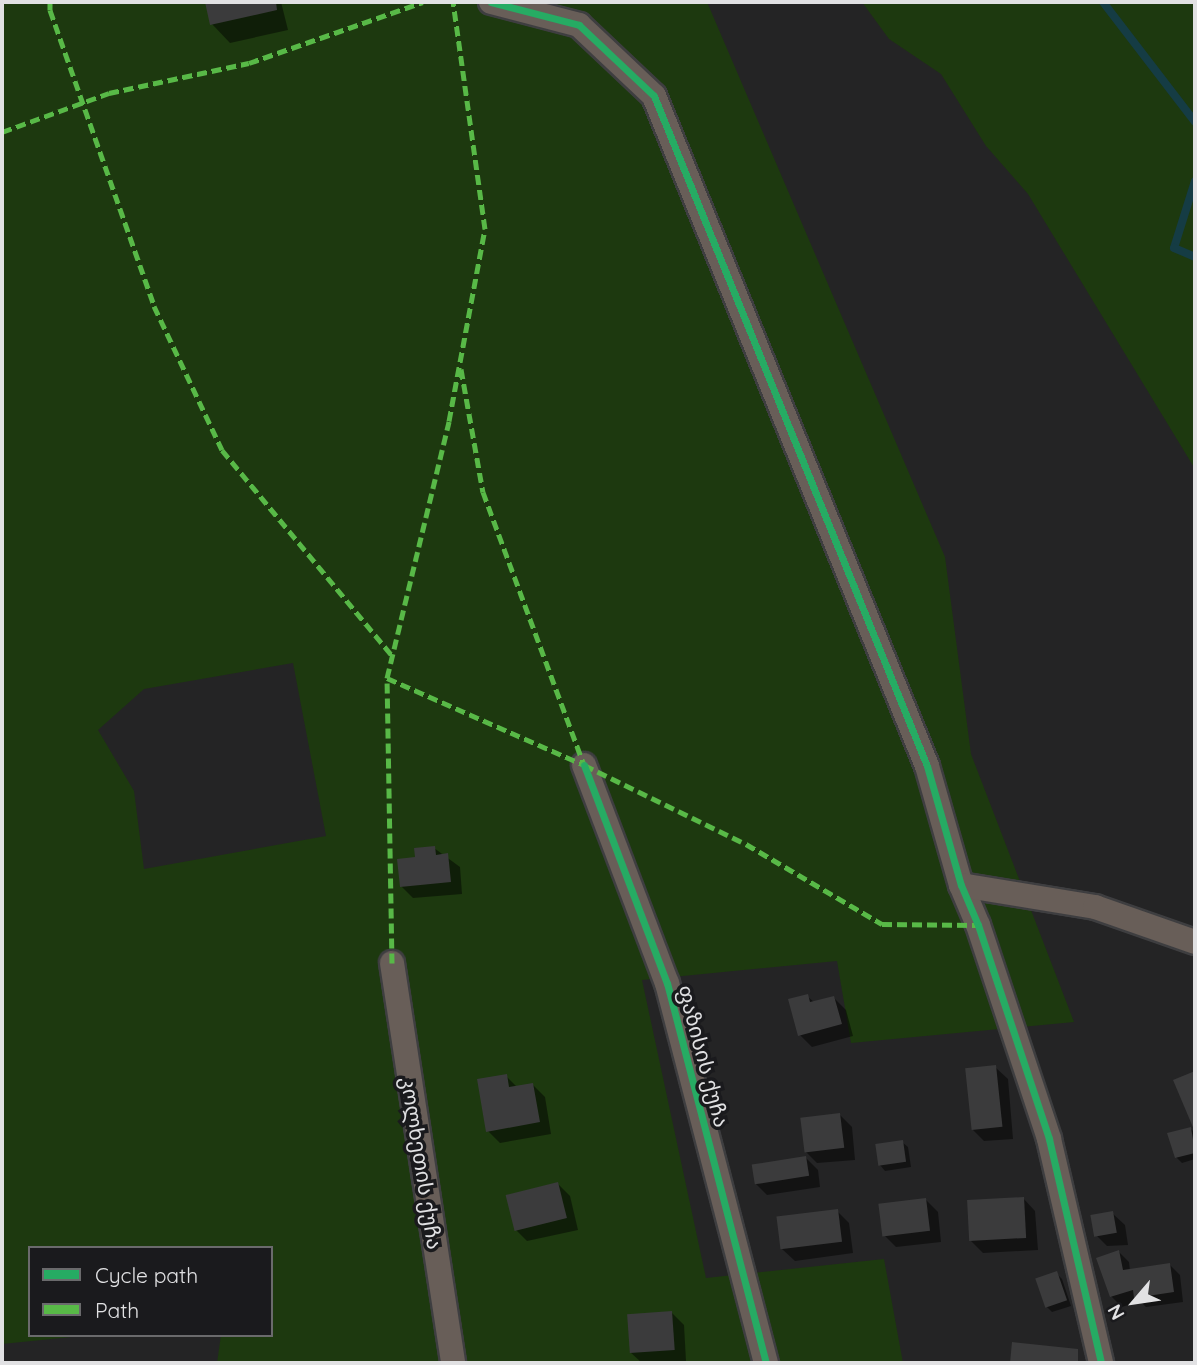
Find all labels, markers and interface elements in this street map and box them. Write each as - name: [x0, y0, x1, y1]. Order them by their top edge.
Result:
- street label: ფაზისის ქუჩა: [673, 982, 735, 1130]
- street label: კოლხეთის ქუჩა: [396, 1075, 448, 1251]
- legend: [28, 1246, 273, 1337]
- text: Cycle path: [95, 1262, 198, 1288]
- north arrow: [1099, 1267, 1169, 1337]
- text: Path: [95, 1297, 139, 1323]
- text: N: [1102, 1300, 1130, 1324]

